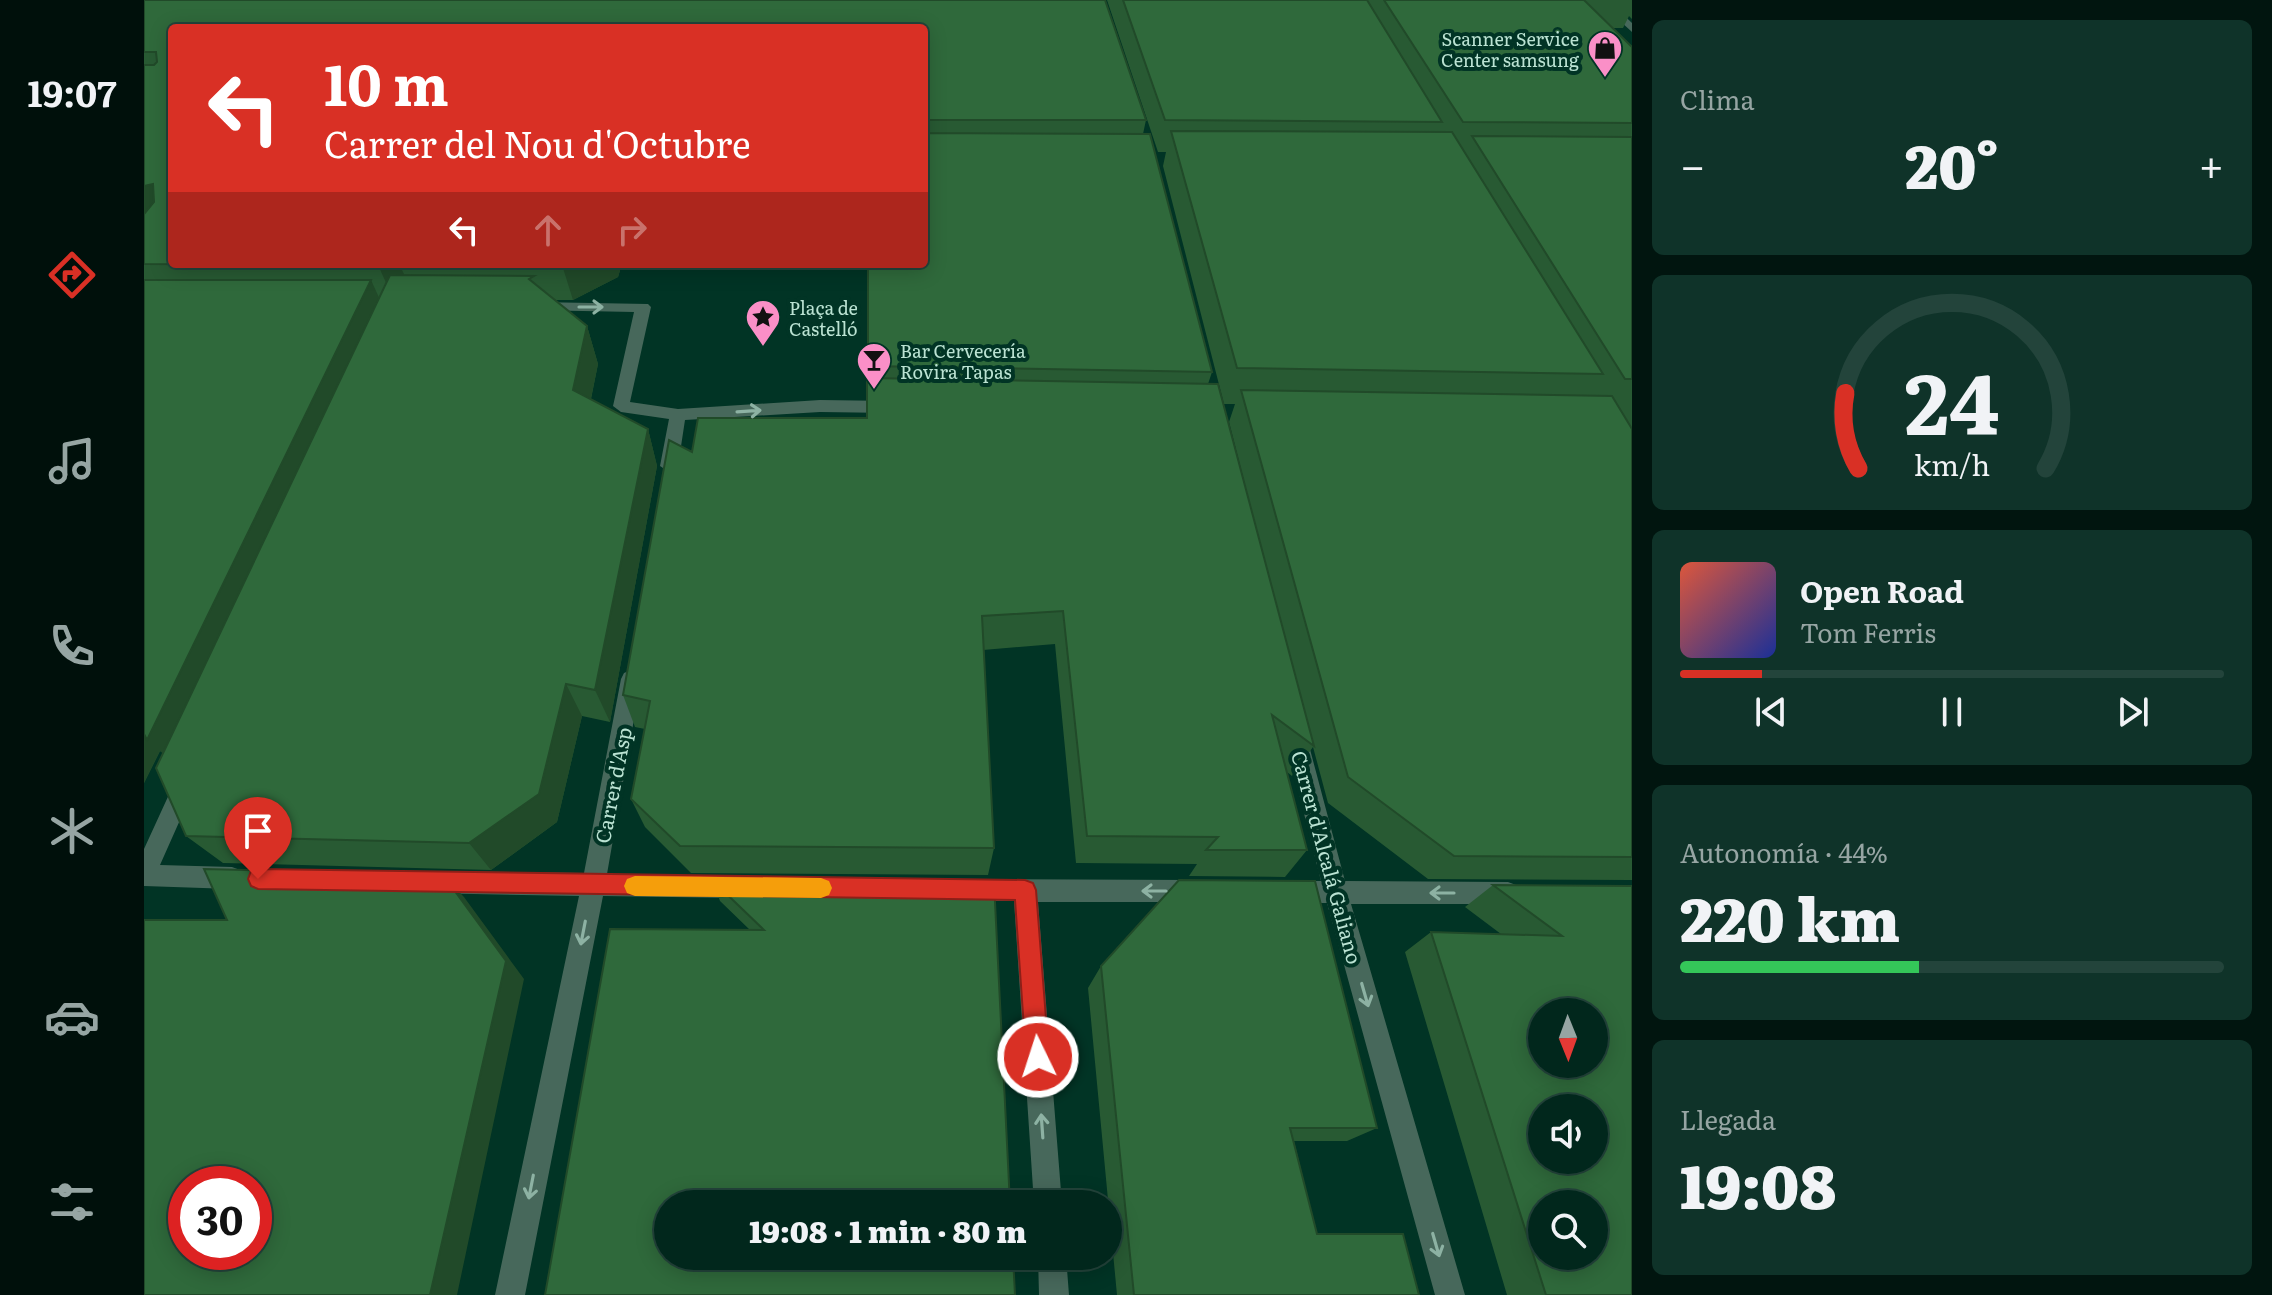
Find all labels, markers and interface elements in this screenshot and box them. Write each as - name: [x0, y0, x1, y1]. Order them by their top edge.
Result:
- place label: Scanner Service Center samsung: [1441, 25, 1580, 73]
- shop icon: Scanner Service Center samsung: [1586, 29, 1624, 79]
- text: 10 m: [324, 40, 449, 123]
- icon: left: [192, 56, 296, 160]
- text: 19:07: [28, 65, 116, 118]
- text: Clima: [1680, 79, 1755, 118]
- text: Carrer del Nou d'Octubre: [324, 116, 751, 169]
- text: 20°: [1905, 118, 1999, 207]
- text: −: [1680, 130, 1706, 196]
- text: +: [2198, 130, 2224, 196]
- icon: left: [442, 208, 486, 252]
- icon: ahead: [526, 208, 570, 252]
- icon: right: [610, 208, 654, 252]
- icon: directions: [44, 247, 100, 303]
- place label: Plaça de Castelló: [789, 294, 858, 342]
- place icon: Plaça de Castelló: [744, 298, 782, 348]
- one-way arrow: [577, 299, 604, 315]
- text: 24: [1905, 336, 1999, 460]
- place label: Bar Cervecería Rovira Tapas: [900, 337, 1026, 385]
- bar icon: Bar Cervecería Rovira Tapas: [855, 341, 893, 391]
- one-way arrow: [735, 403, 762, 418]
- icon: music: [44, 433, 100, 489]
- text: km/h: [1914, 442, 1990, 485]
- text: Open Road: [1800, 568, 1964, 612]
- text: Tom Ferris: [1800, 612, 1936, 651]
- icon: phone: [44, 618, 100, 674]
- icon: previous: [1749, 690, 1793, 734]
- icon: pause: [1930, 690, 1974, 734]
- icon: next: [2111, 690, 2155, 734]
- street label: Carrer d'Asp: [586, 724, 638, 846]
- street label: Carrer d'Alcalá Galiano: [1285, 747, 1371, 967]
- pin: [224, 797, 292, 879]
- icon: climate: [44, 803, 100, 859]
- icon: arrive: [236, 809, 280, 853]
- text: Autonomía · 44%: [1680, 832, 1888, 871]
- text: 220 km: [1680, 871, 1900, 960]
- one-way arrow: [1141, 883, 1168, 899]
- one-way arrow: [1429, 885, 1456, 901]
- one-way arrow: [575, 919, 590, 945]
- one-way arrow: [1358, 981, 1373, 1007]
- icon: car: [44, 989, 100, 1045]
- north arrow: [1528, 998, 1608, 1078]
- map controls: [1528, 998, 1608, 1270]
- position arrow: [996, 1015, 1080, 1099]
- button: sound: [1528, 1094, 1608, 1174]
- text: Llegada: [1680, 1099, 1776, 1138]
- one-way arrow: [1035, 1113, 1050, 1140]
- text: 19:08: [1680, 1138, 1836, 1227]
- speed limit sign: 30: [168, 1166, 272, 1270]
- icon: filters: [44, 1174, 100, 1230]
- one-way arrow: [523, 1174, 538, 1200]
- button: search: [1528, 1190, 1608, 1270]
- text: 19:08 · 1 min · 80 m: [749, 1208, 1027, 1252]
- one-way arrow: [1430, 1232, 1444, 1257]

